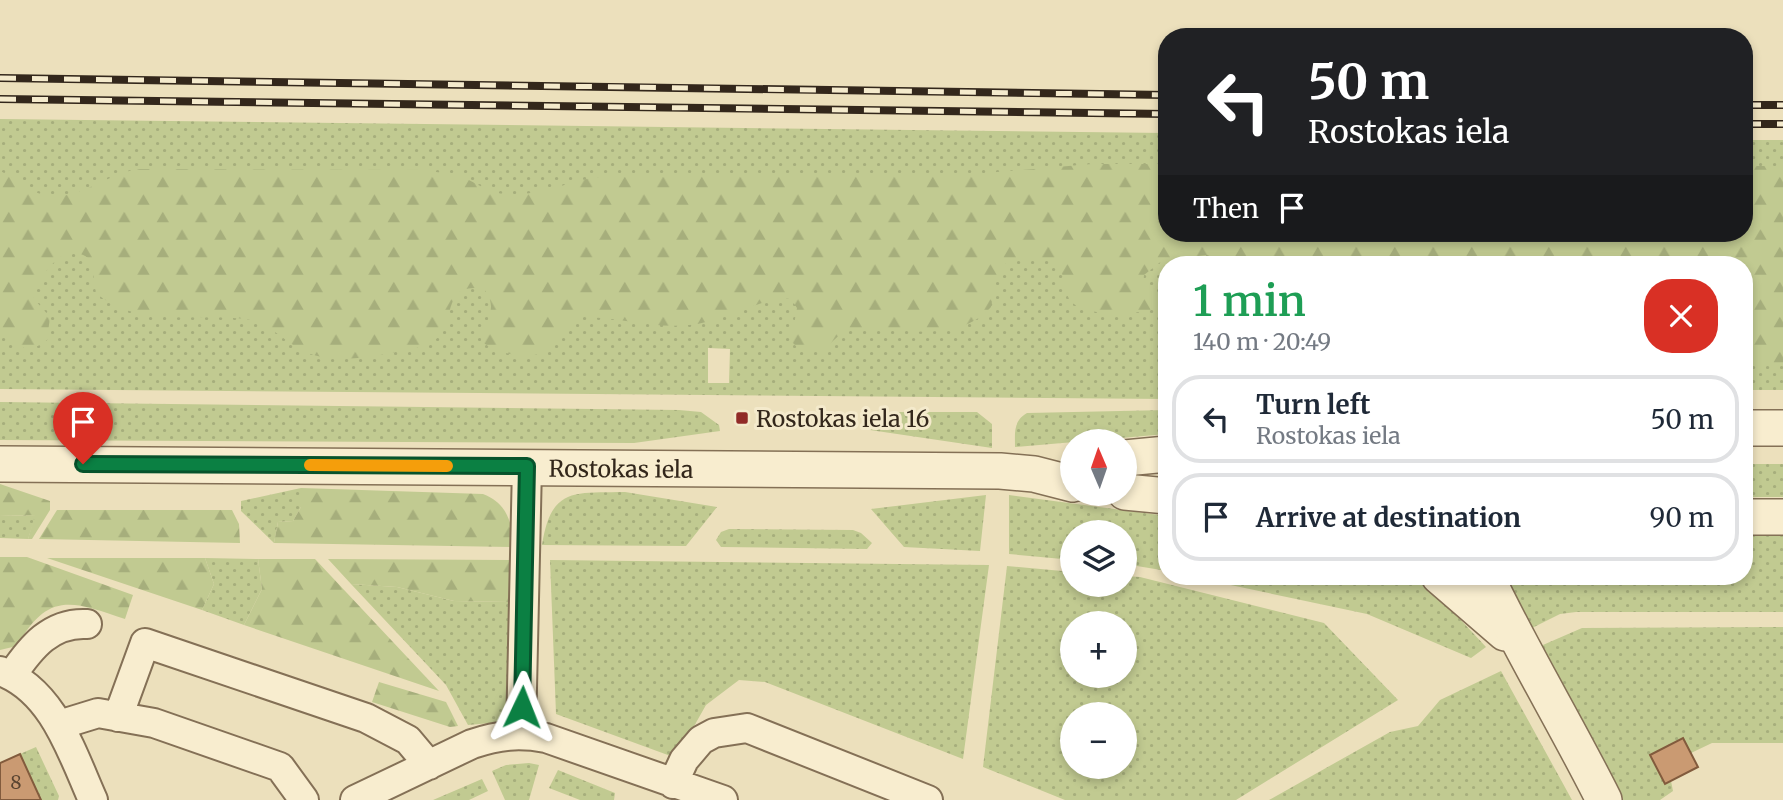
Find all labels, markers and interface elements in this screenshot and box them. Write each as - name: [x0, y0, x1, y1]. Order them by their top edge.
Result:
- text: 50 m: [1308, 51, 1429, 112]
- icon: left: [1193, 56, 1284, 147]
- text: Rostokas iela: [1308, 112, 1509, 152]
- icon: arrive: [1273, 189, 1311, 227]
- text: Then: [1193, 192, 1259, 225]
- text: 1 min: [1193, 275, 1306, 327]
- button: close: [1644, 279, 1718, 353]
- text: 140 m · 20:49: [1193, 327, 1331, 356]
- text: Turn left: [1256, 388, 1370, 421]
- pin: [53, 392, 113, 464]
- icon: left: [1197, 400, 1235, 438]
- icon: arrive: [64, 403, 102, 441]
- text: 50 m: [1650, 403, 1714, 436]
- place label: Rostokas iela 16: [756, 404, 930, 433]
- marker: Rostokas iela 16: [734, 410, 750, 426]
- text: Rostokas iela: [1256, 421, 1401, 450]
- north arrow: [1060, 429, 1138, 506]
- map controls: [1060, 429, 1137, 779]
- street label: Rostokas iela: [549, 453, 693, 483]
- icon: arrive: [1197, 498, 1235, 536]
- text: Arrive at destination: [1256, 501, 1521, 534]
- text: 90 m: [1650, 501, 1714, 534]
- button: layers: [1060, 520, 1137, 597]
- button: +: [1060, 611, 1137, 688]
- position arrow: [485, 670, 559, 744]
- button: −: [1060, 702, 1137, 779]
- house number: 8: [10, 770, 22, 794]

